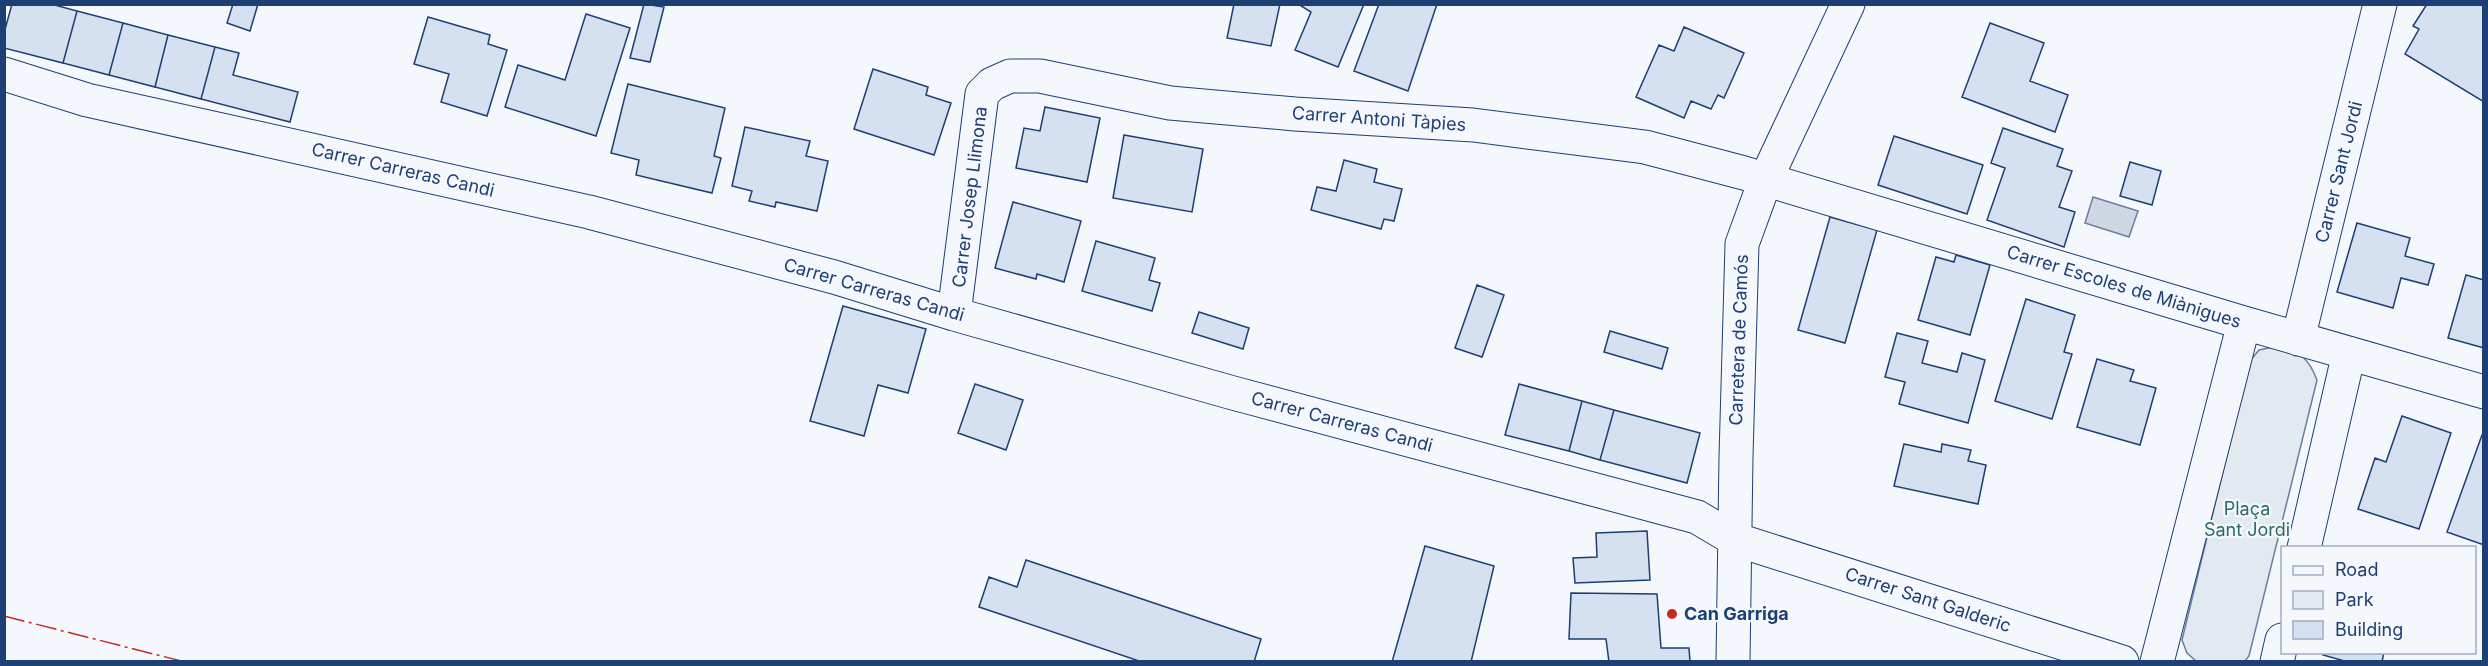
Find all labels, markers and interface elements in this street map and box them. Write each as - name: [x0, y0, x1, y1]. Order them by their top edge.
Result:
- street label: Carrer Sant Jordi: [2311, 99, 2366, 245]
- street label: Carrer Antoni Tàpies: [1291, 102, 1467, 135]
- street label: Carrer Josep Llimona: [948, 105, 991, 289]
- street label: Carrer Carreras Candi: [310, 138, 497, 201]
- street label: Carrer Escoles de Miànigues: [2004, 241, 2244, 332]
- street label: Carrer Carreras Candi: [781, 254, 967, 325]
- street label: Carretera de Camós: [1725, 254, 1752, 426]
- street label: Carrer Carreras Candi: [1249, 387, 1435, 456]
- park label: Plaça Sant Jordi: [2204, 498, 2290, 540]
- legend: [2281, 546, 2476, 654]
- text: Road: [2335, 559, 2378, 580]
- street label: Carrer Sant Galderic: [1842, 563, 2014, 636]
- text: Park: [2335, 589, 2374, 610]
- place label: Can Garriga: [1684, 603, 1789, 624]
- marker: Can Garriga: [1665, 607, 1679, 621]
- text: Building: [2335, 619, 2403, 640]

